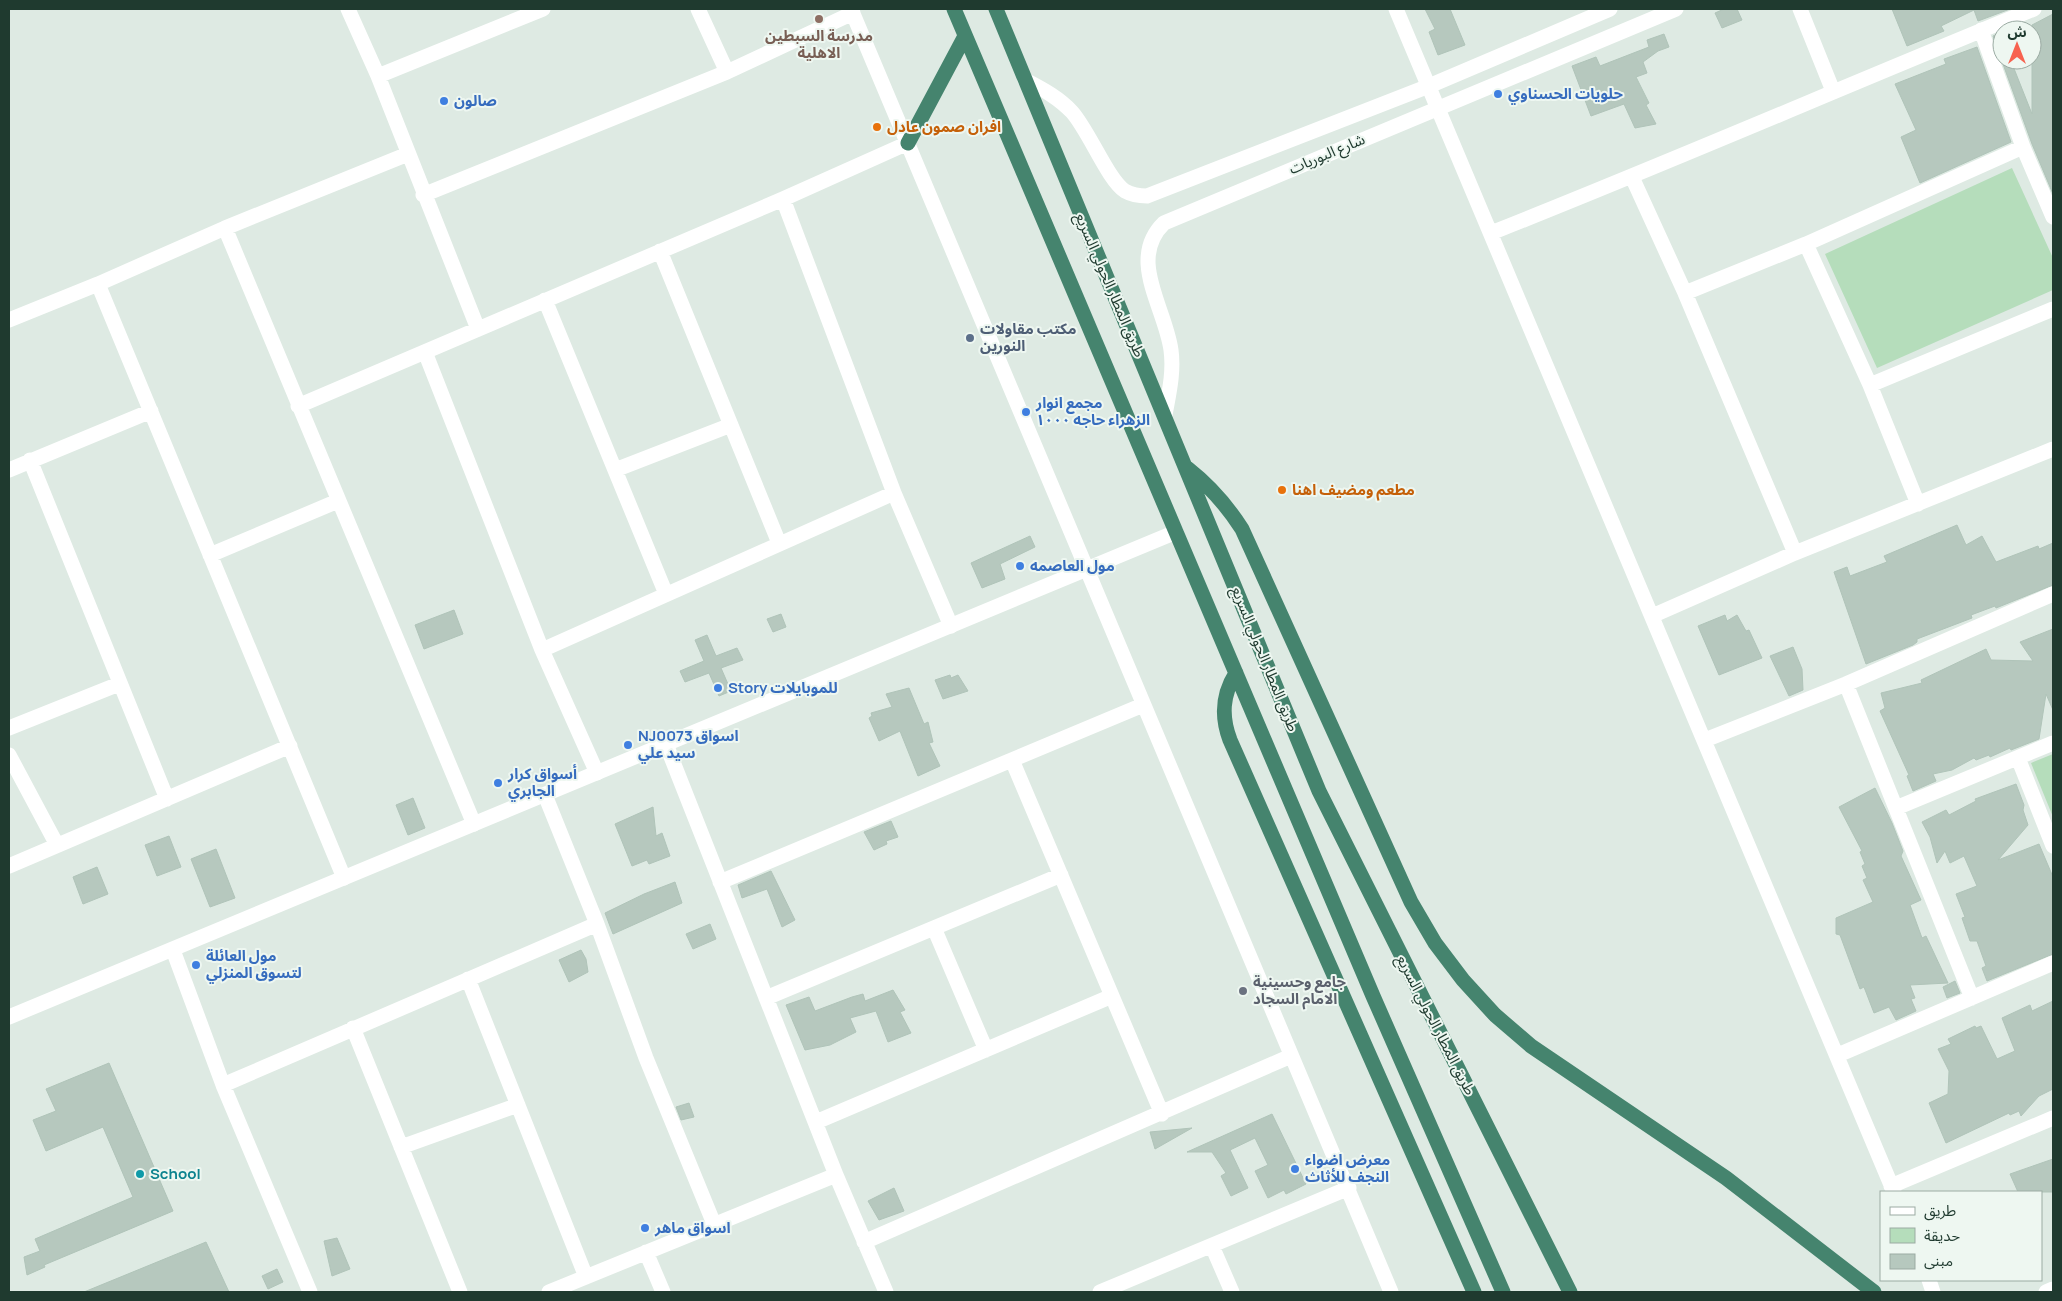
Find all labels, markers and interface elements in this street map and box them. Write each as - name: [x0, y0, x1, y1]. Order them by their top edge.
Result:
- marker: مدرسة السبطين الاهلية: [813, 13, 825, 25]
- north arrow: [1992, 20, 2042, 70]
- text: ش: [2007, 22, 2027, 41]
- place label: مدرسة السبطين الاهلية: [765, 25, 873, 63]
- place label: حلويات الحسناوي: [1508, 83, 1623, 105]
- marker: حلويات الحسناوي: [1492, 88, 1504, 100]
- place label: صالون: [454, 90, 497, 111]
- marker: صالون: [438, 95, 450, 107]
- place label: افران صمون عادل: [887, 116, 1001, 137]
- marker: افران صمون عادل: [871, 121, 883, 133]
- street label: شارع البوريات: [1286, 128, 1369, 181]
- street label: طريق المطار الحولي السريع: [1069, 209, 1150, 361]
- place label: مكتب مقاولات النورين: [980, 318, 1076, 356]
- marker: مكتب مقاولات النورين: [964, 332, 976, 344]
- place label: مجمع انوار الزهراء حاجه ١٠٠٠: [1035, 392, 1150, 430]
- marker: مجمع انوار الزهراء حاجه ١٠٠٠: [1020, 406, 1032, 418]
- place label: مطعم ومضيف اهنا: [1292, 479, 1415, 501]
- marker: مطعم ومضيف اهنا: [1276, 484, 1288, 496]
- place label: مول العاصمه: [1030, 555, 1115, 576]
- marker: مول العاصمه: [1014, 560, 1026, 572]
- street label: طريق المطار الحولي السريع: [1225, 583, 1304, 735]
- place label: Story للموبايلات: [728, 677, 838, 698]
- marker: Story للموبايلات: [712, 682, 724, 694]
- place label: NJ0073 اسواق سيد علي: [638, 725, 739, 764]
- marker: NJ0073 اسواق سيد علي: [622, 739, 634, 751]
- place label: أسواق كرار الجابري: [507, 763, 577, 802]
- marker: أسواق كرار الجابري: [492, 777, 504, 789]
- place label: مول العائلة لتسوق المنزلي: [206, 945, 302, 984]
- street label: طريق المطار الحولي السريع: [1390, 951, 1481, 1100]
- marker: مول العائلة لتسوق المنزلي: [190, 959, 202, 971]
- place label: جامع وحسينية الامام السجاد: [1253, 971, 1347, 1010]
- marker: جامع وحسينية الامام السجاد: [1237, 985, 1249, 997]
- place label: معرض اضواء النجف للأثاث: [1305, 1149, 1390, 1187]
- place label: School: [150, 1163, 201, 1184]
- marker: معرض اضواء النجف للأثاث: [1289, 1163, 1301, 1175]
- marker: School: [134, 1168, 146, 1180]
- legend: [1880, 1191, 2042, 1281]
- text: طريق: [1924, 1200, 1956, 1221]
- place label: اسواق ماهر: [654, 1217, 731, 1238]
- marker: اسواق ماهر: [639, 1222, 651, 1234]
- text: حديقة: [1924, 1225, 1960, 1246]
- text: مبنى: [1924, 1250, 1953, 1271]

